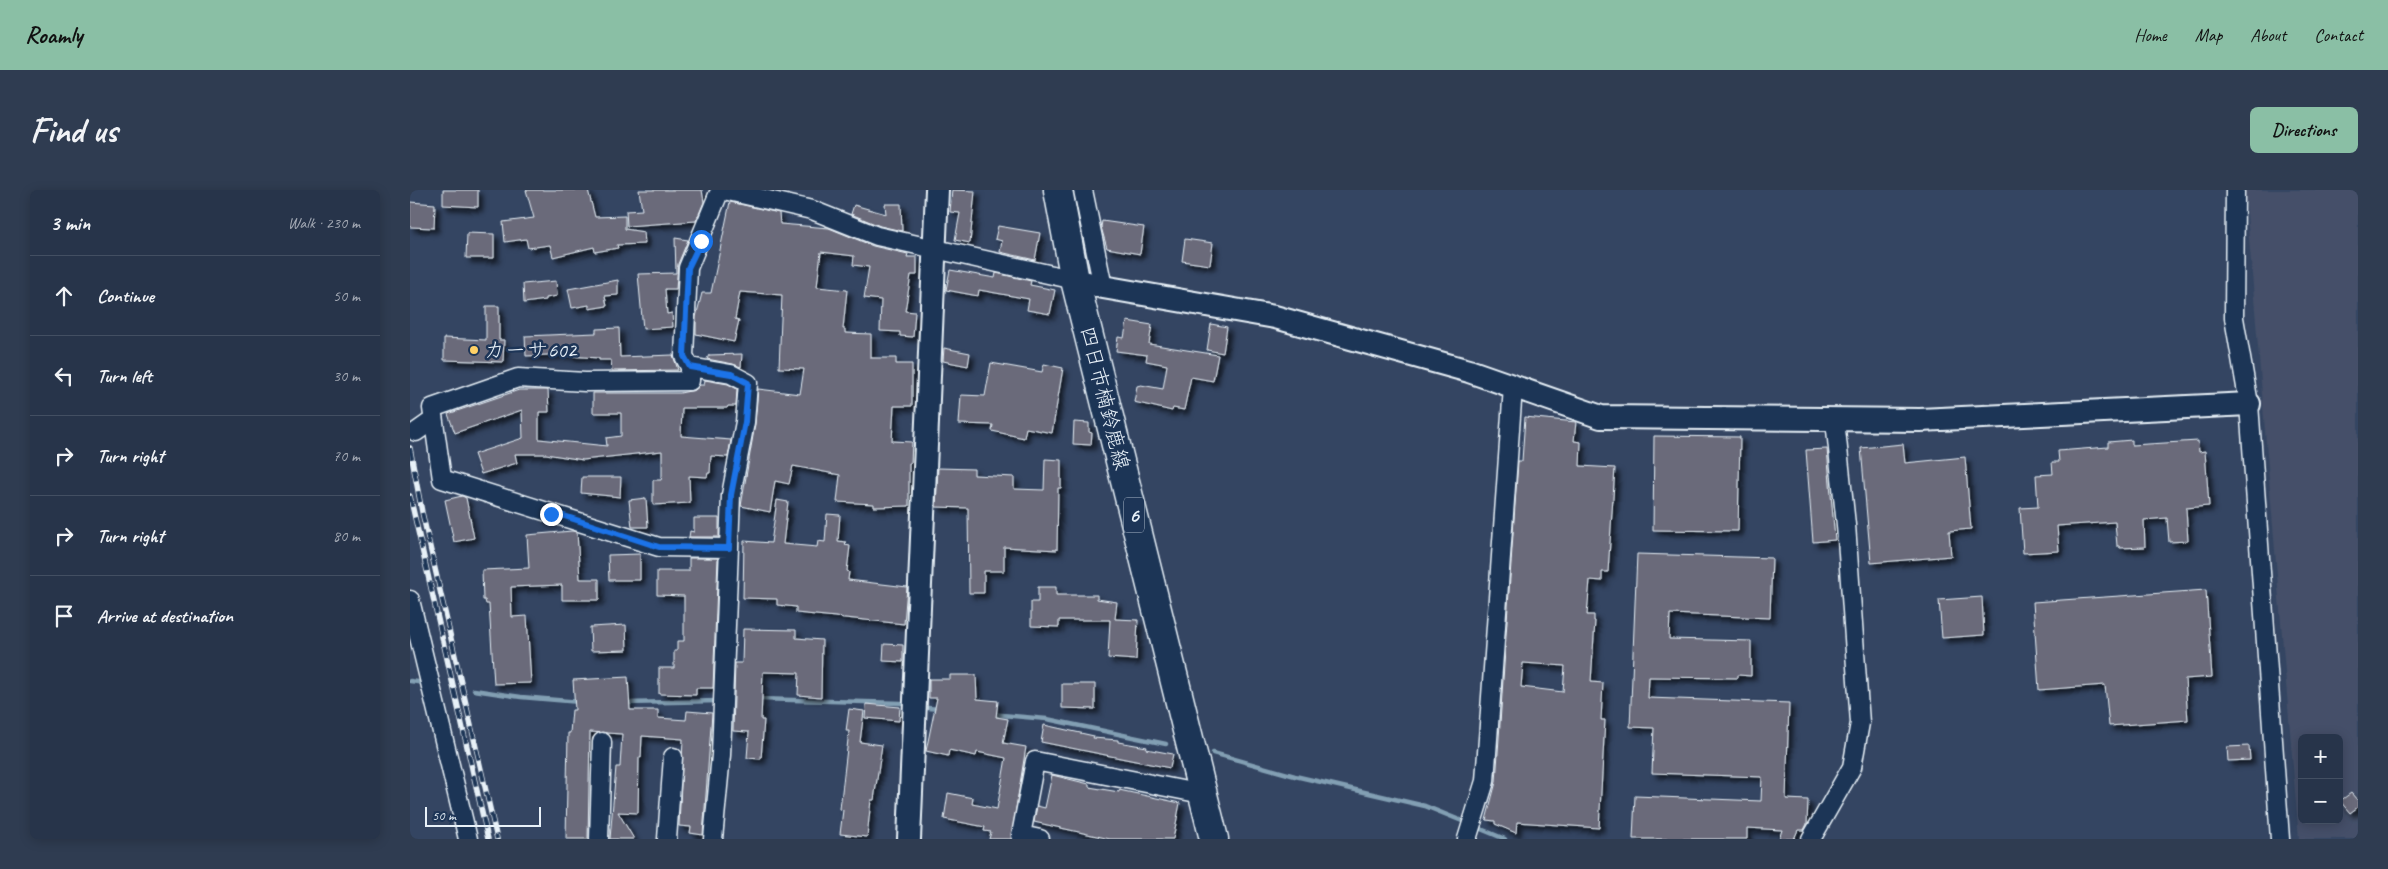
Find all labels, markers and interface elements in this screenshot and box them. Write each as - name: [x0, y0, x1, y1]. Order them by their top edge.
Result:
- text: Roamly: [25, 20, 82, 50]
- text: Home: [2134, 24, 2167, 46]
- text: Map: [2195, 24, 2222, 46]
- text: About: [2250, 24, 2286, 46]
- text: Contact: [2314, 24, 2363, 46]
- button: Directions: [2250, 107, 2358, 153]
- text: Find us: [30, 108, 117, 153]
- text: 3 min: [50, 210, 90, 236]
- text: Walk · 230 m: [288, 213, 360, 233]
- route start: [690, 230, 713, 253]
- icon: ahead: [50, 282, 78, 310]
- text: Continue: [97, 284, 154, 308]
- text: 50 m: [333, 286, 360, 306]
- street label: 四日市楠鈴鹿線: [1075, 324, 1135, 472]
- place label: カーサ602: [484, 337, 578, 363]
- marker: カーサ602: [468, 344, 480, 356]
- icon: left: [50, 362, 78, 390]
- text: Turn left: [97, 364, 152, 388]
- text: 30 m: [333, 366, 360, 386]
- icon: right: [50, 442, 78, 470]
- text: Turn right: [97, 444, 164, 468]
- text: 70 m: [333, 446, 360, 466]
- road number: 6: [1124, 498, 1144, 532]
- route end: [540, 503, 563, 526]
- icon: right: [50, 522, 78, 550]
- text: Turn right: [97, 524, 164, 548]
- text: 80 m: [333, 526, 360, 546]
- icon: arrive: [50, 602, 78, 630]
- text: Arrive at destination: [97, 604, 233, 628]
- map controls: [2298, 734, 2343, 824]
- button: +: [2298, 734, 2343, 779]
- button: −: [2298, 779, 2343, 824]
- scale bar: [425, 804, 541, 827]
- text: 50 m: [432, 807, 456, 824]

